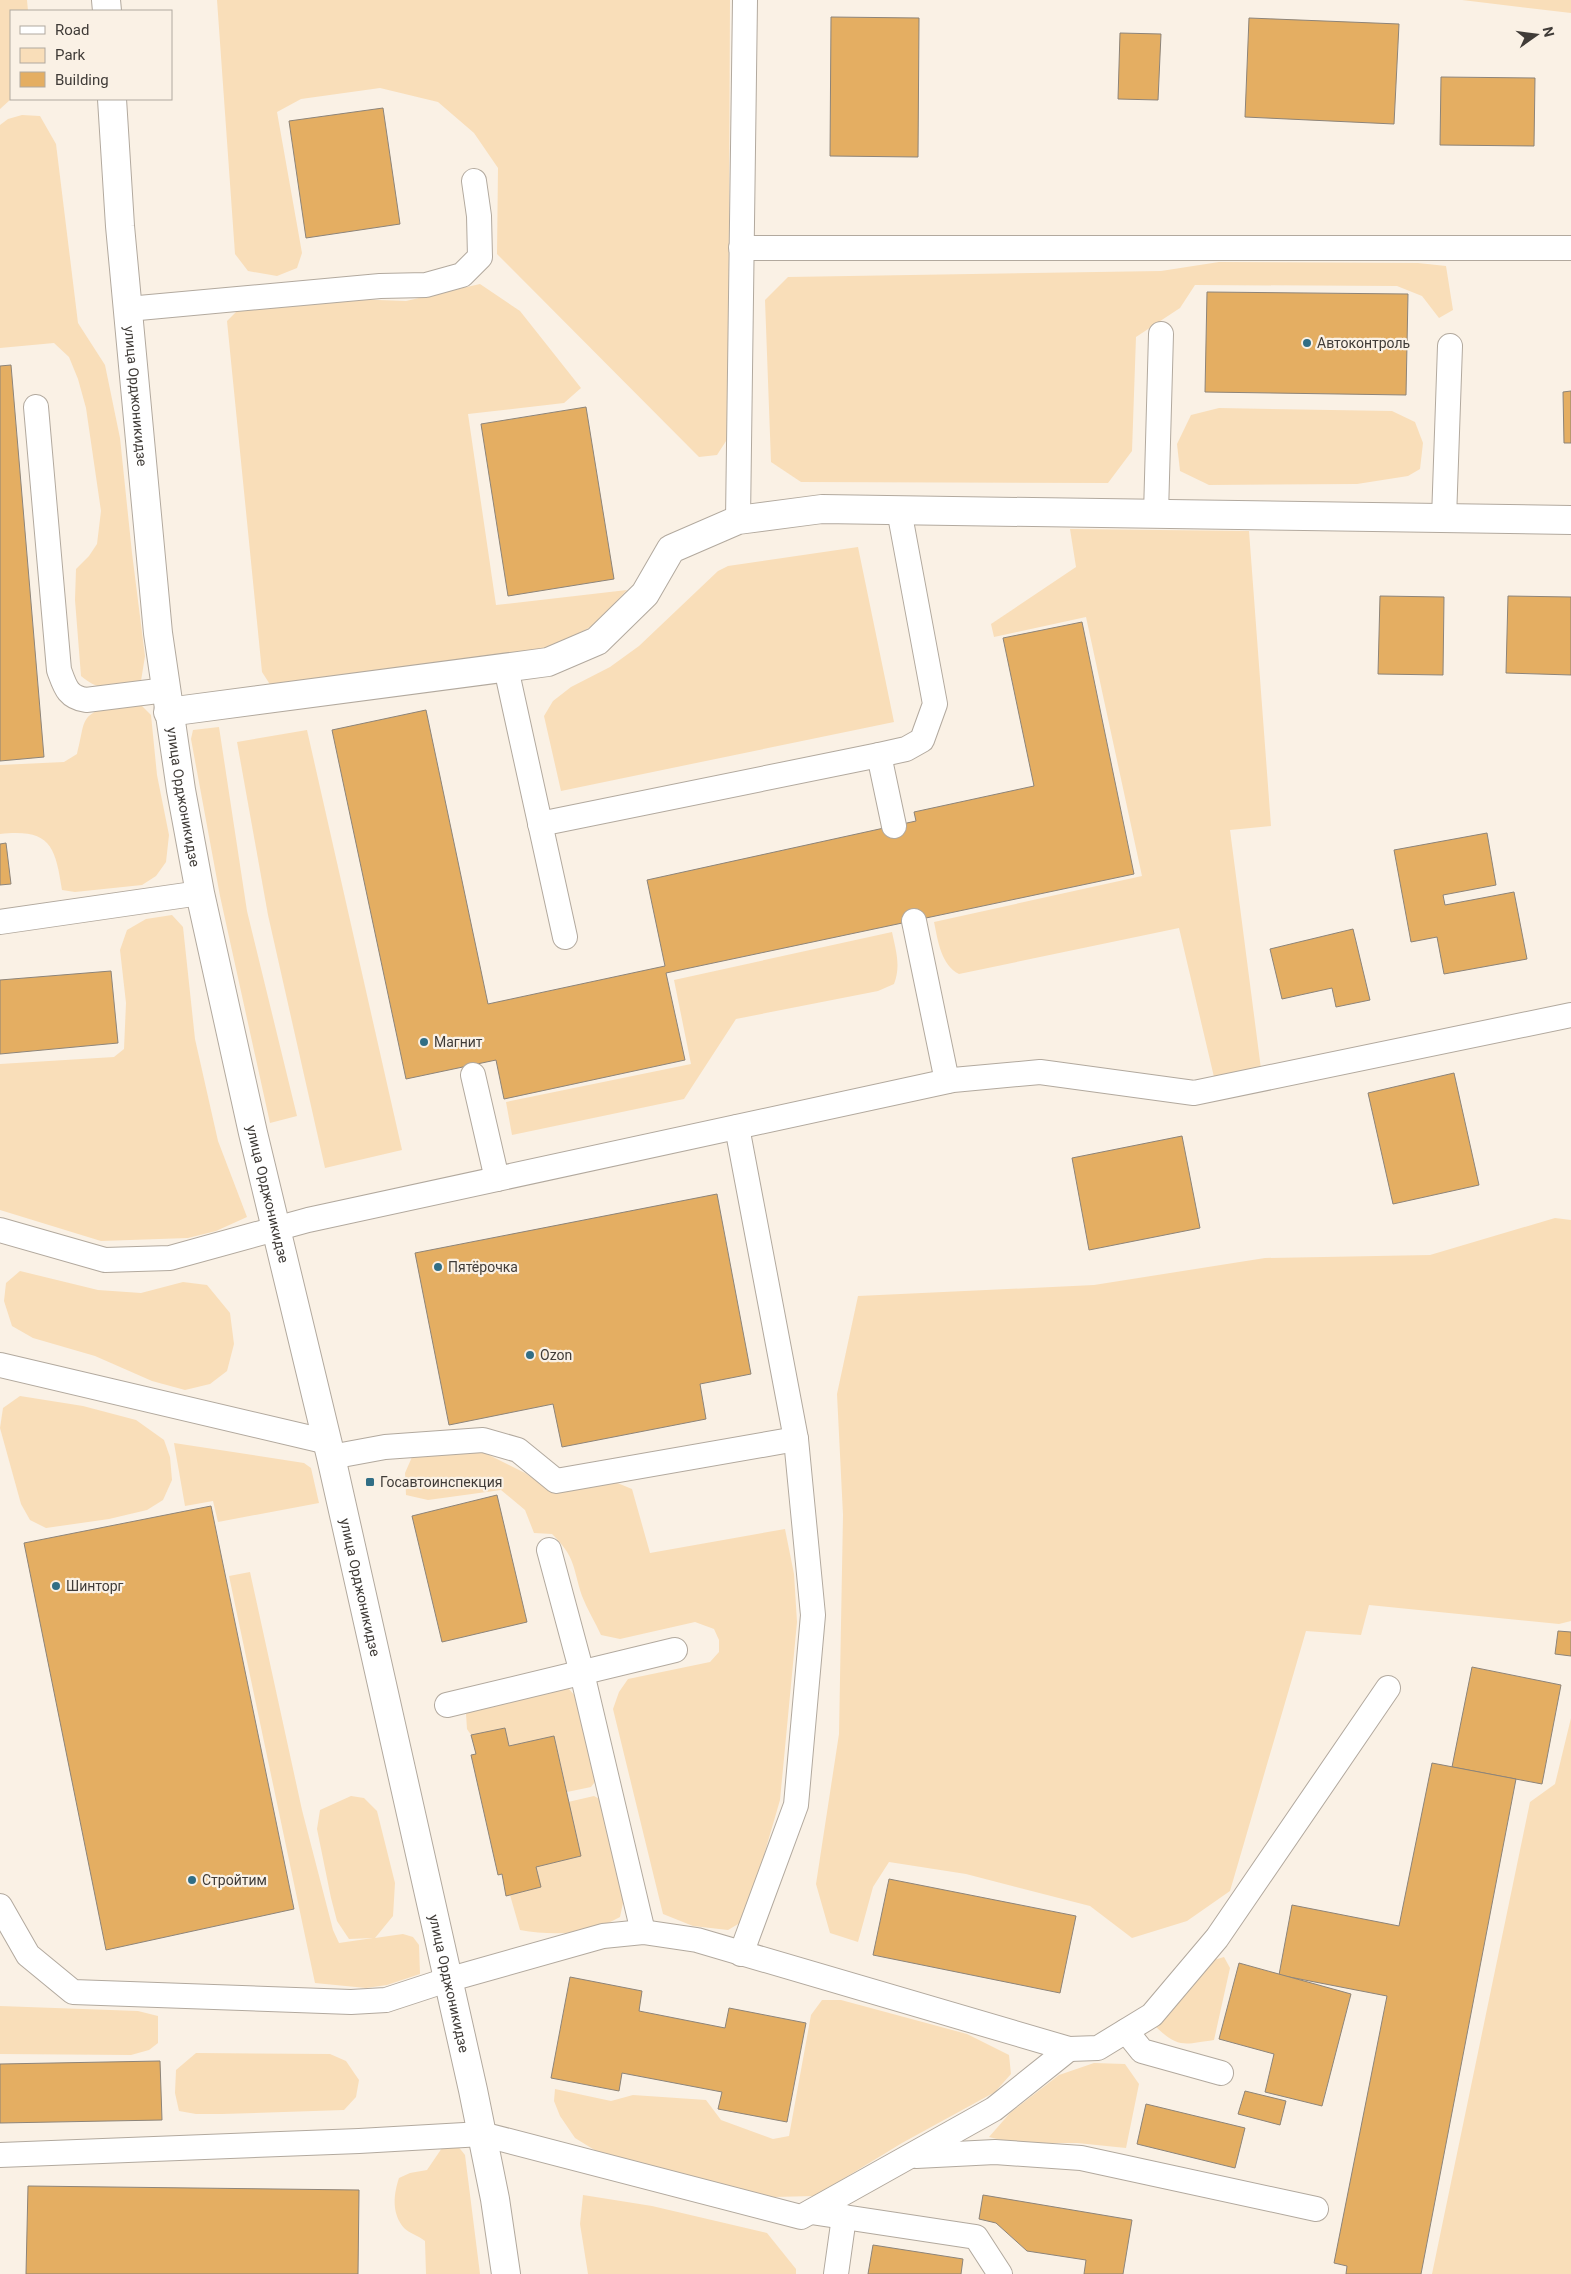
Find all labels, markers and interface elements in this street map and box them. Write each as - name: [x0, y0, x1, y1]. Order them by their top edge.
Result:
- legend: [10, 10, 172, 100]
- north arrow: [1511, 10, 1561, 60]
- text: Road: [55, 21, 89, 39]
- text: N: [1540, 25, 1558, 39]
- text: Park: [55, 46, 86, 64]
- text: Building: [55, 71, 109, 89]
- street label: улица Орджоникидзе: [121, 325, 150, 467]
- place label: Автоконтроль: [1317, 335, 1410, 351]
- marker: Автоконтроль: [1301, 337, 1313, 349]
- street label: улица Орджоникидзе: [164, 726, 203, 868]
- place label: Магнит: [434, 1034, 483, 1050]
- marker: Магнит: [418, 1036, 430, 1048]
- street label: улица Орджоникидзе: [244, 1124, 292, 1265]
- place label: Пятёрочка: [448, 1259, 518, 1275]
- marker: Пятёрочка: [432, 1261, 444, 1273]
- place label: Ozon: [540, 1347, 572, 1363]
- marker: Ozon: [524, 1349, 536, 1361]
- place label: Госавтоинспекция: [380, 1474, 502, 1490]
- marker: Госавтоинспекция: [364, 1476, 376, 1488]
- street label: улица Орджоникидзе: [337, 1517, 383, 1658]
- place label: Шинторг: [66, 1578, 124, 1594]
- marker: Шинторг: [50, 1580, 62, 1592]
- place label: Стройтим: [202, 1872, 267, 1888]
- marker: Стройтим: [186, 1874, 198, 1886]
- street label: улица Орджоникидзе: [426, 1913, 472, 2054]

